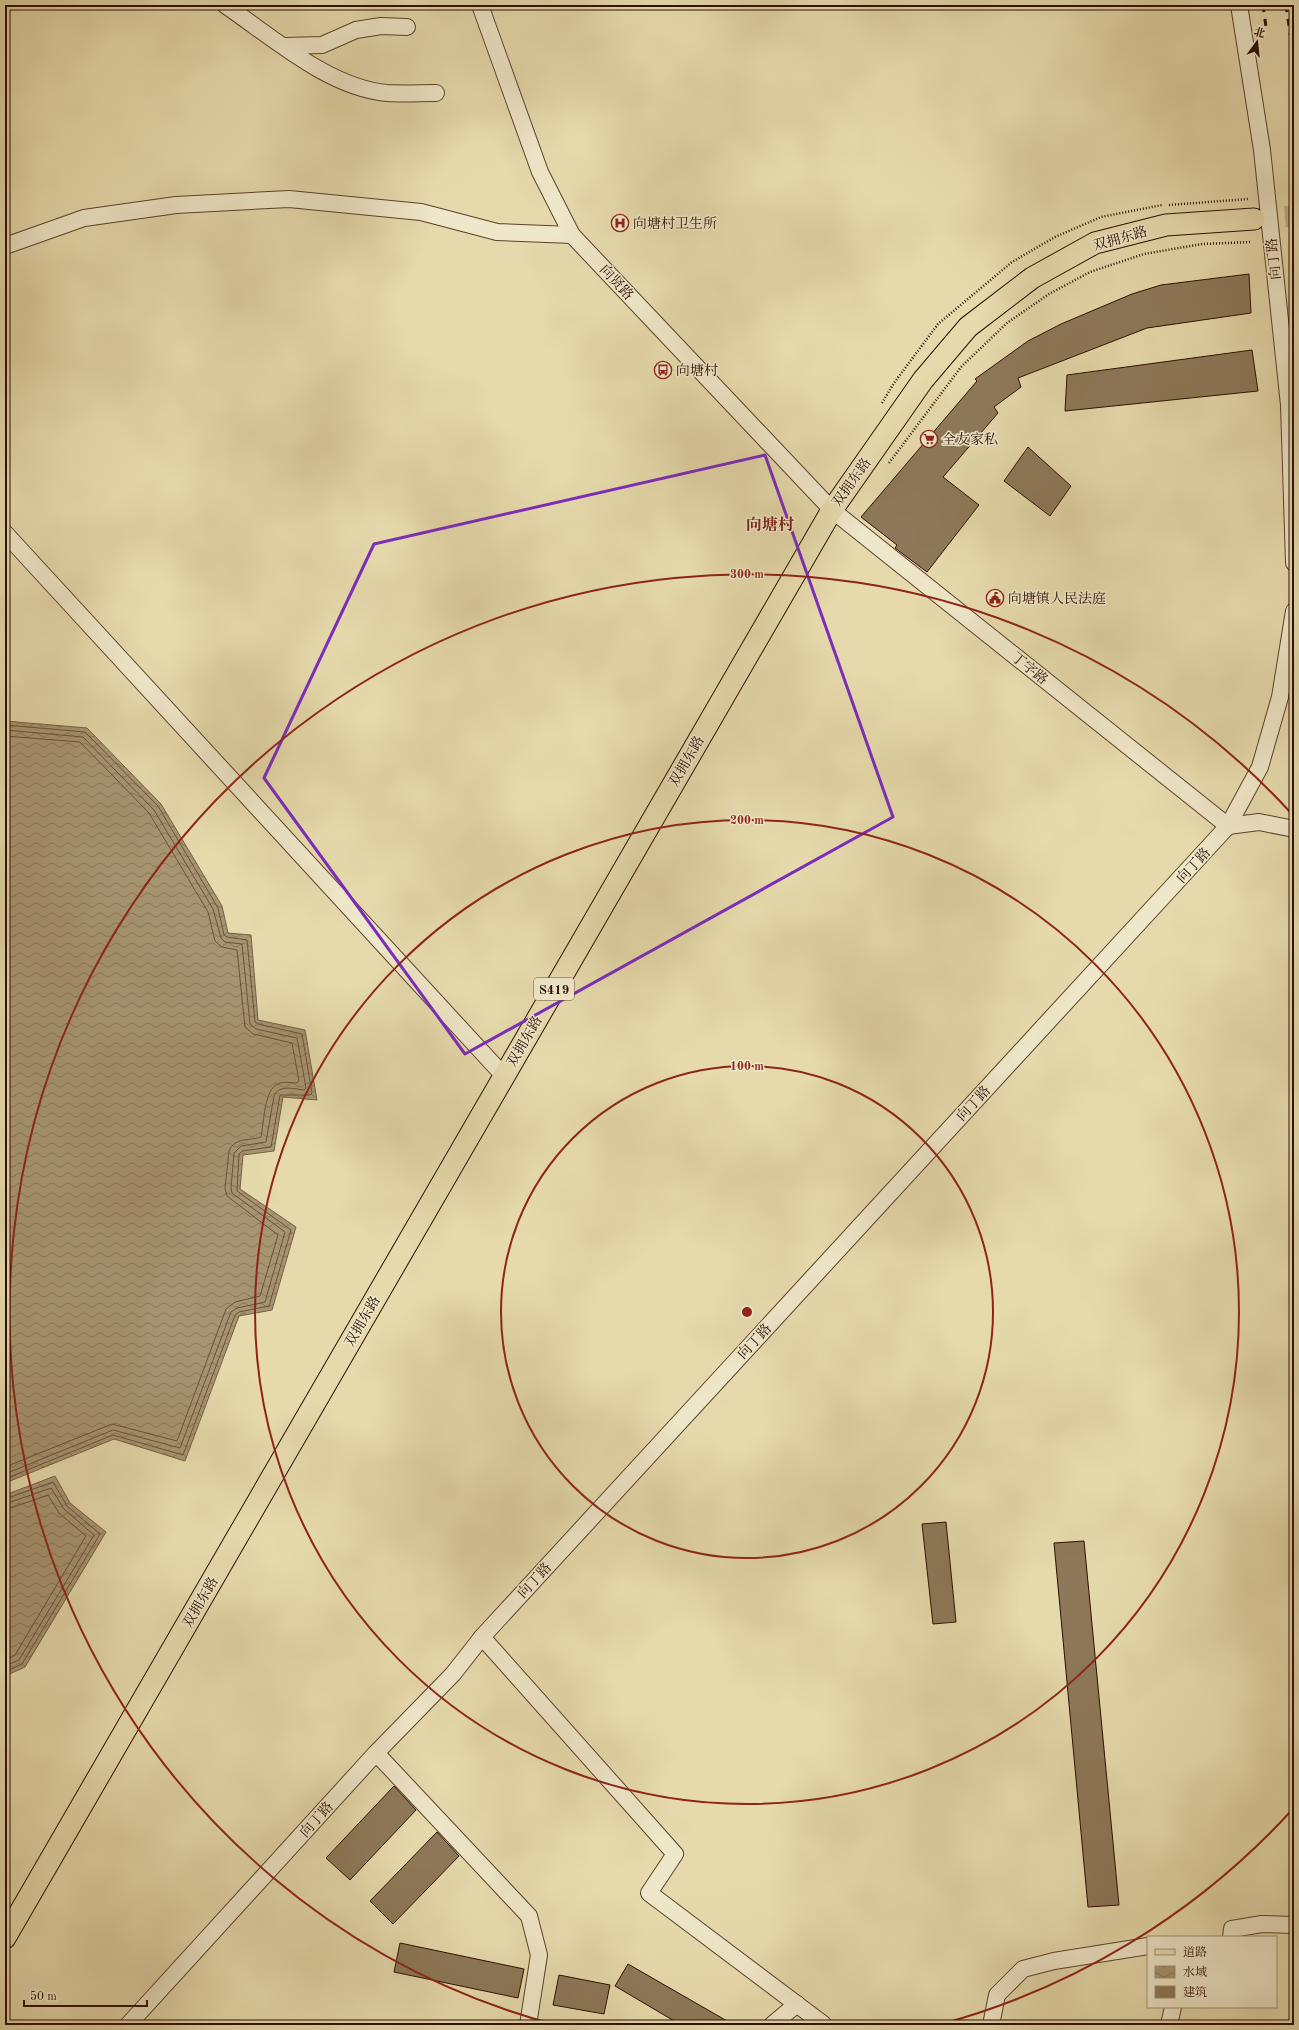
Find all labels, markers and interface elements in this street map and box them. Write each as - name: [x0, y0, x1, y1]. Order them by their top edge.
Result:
- north arrow: [1237, 22, 1277, 62]
- text: 北: [1252, 26, 1266, 41]
- hospital icon: 向塘村卫生所: [610, 213, 630, 233]
- place label: 向塘村卫生所: [633, 216, 717, 231]
- street label: 双拥东路: [1091, 224, 1149, 253]
- street label: 向丁路: [1264, 237, 1283, 281]
- street label: 向贤路: [597, 262, 636, 303]
- bus stop icon: 向塘村: [653, 360, 673, 380]
- place label: 向塘村: [676, 363, 718, 378]
- supermarket icon: 全友家私: [919, 429, 939, 449]
- place label: 全友家私: [942, 431, 998, 447]
- street label: 双拥东路: [829, 455, 874, 510]
- district label: 向塘村: [746, 515, 794, 534]
- text: 300 m: [730, 569, 764, 581]
- public building icon: 向塘镇人民法庭: [985, 588, 1005, 608]
- place label: 向塘镇人民法庭: [1008, 591, 1106, 606]
- street label: 丁字路: [1009, 649, 1051, 687]
- street label: 双拥东路: [666, 733, 707, 789]
- text: 200 m: [730, 815, 764, 827]
- street label: 向丁路: [1174, 845, 1213, 886]
- road number: S419: [534, 978, 574, 1000]
- street label: 双拥东路: [504, 1013, 545, 1069]
- text: 100 m: [730, 1061, 764, 1073]
- street label: 向丁路: [954, 1083, 993, 1124]
- street label: 双拥东路: [342, 1293, 383, 1349]
- centre of rings: [740, 1305, 754, 1319]
- street label: 向丁路: [735, 1321, 774, 1362]
- street label: 向丁路: [515, 1560, 554, 1601]
- street label: 双拥东路: [180, 1574, 221, 1630]
- street label: 向丁路: [297, 1799, 336, 1840]
- legend: [1147, 1936, 1277, 2008]
- text: 道路: [1183, 1945, 1207, 1959]
- text: 水域: [1183, 1965, 1207, 1979]
- scale bar: [24, 1982, 147, 2008]
- text: 建筑: [1183, 1985, 1207, 1999]
- text: 50 m: [30, 1990, 57, 2003]

